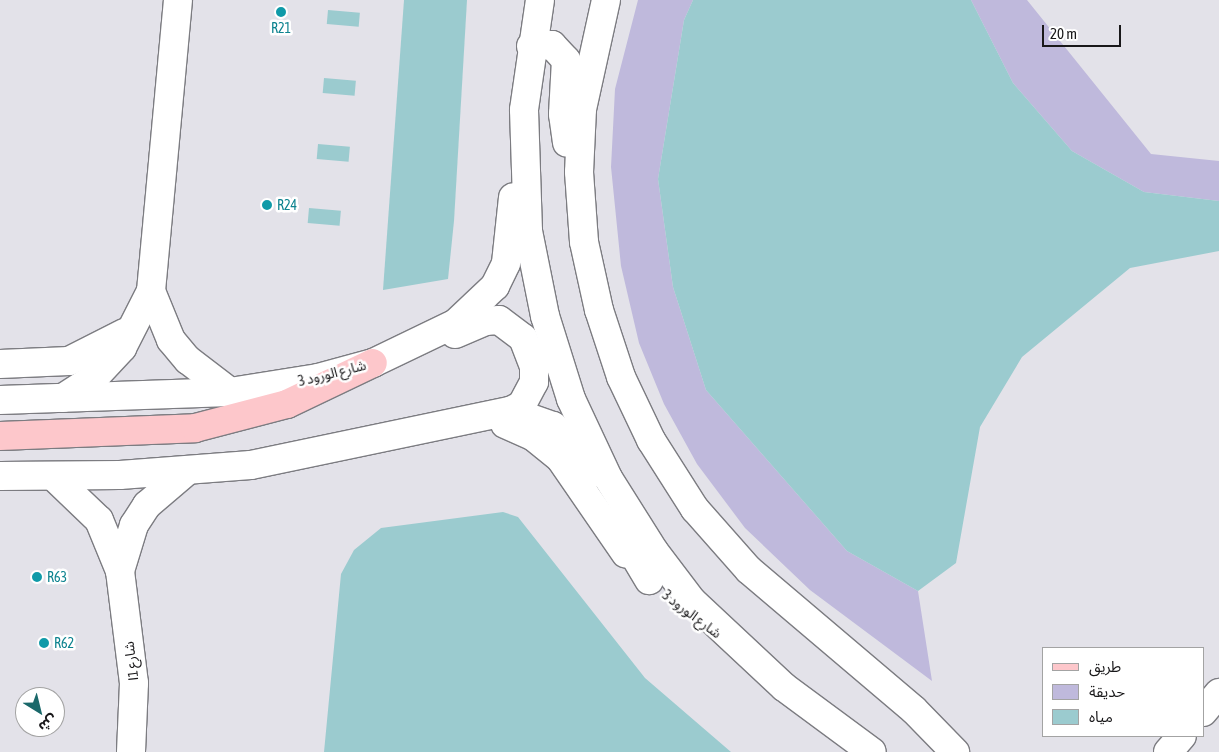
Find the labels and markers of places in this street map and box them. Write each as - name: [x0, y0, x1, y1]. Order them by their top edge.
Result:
- marker: R21: [275, 6, 287, 18]
- place label: R21: [271, 20, 291, 36]
- place label: R24: [277, 197, 297, 213]
- marker: R24: [261, 199, 273, 211]
- place label: R63: [47, 569, 67, 585]
- marker: R63: [31, 571, 43, 583]
- place label: R62: [54, 635, 74, 651]
- marker: R62: [38, 637, 50, 649]

